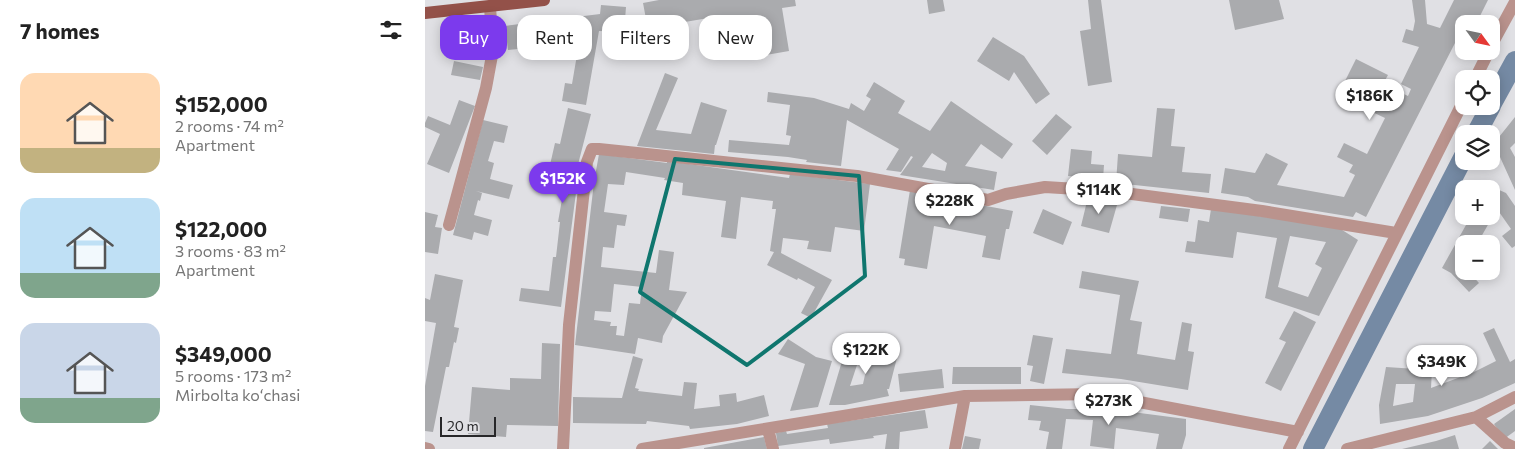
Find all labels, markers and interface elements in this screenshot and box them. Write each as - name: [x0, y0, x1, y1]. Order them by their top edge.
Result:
- chip: Buy: [440, 15, 507, 60]
- chip: Rent: [517, 15, 592, 60]
- chip: Filters: [602, 15, 689, 60]
- chip: New: [699, 15, 772, 60]
- north arrow: [1455, 15, 1500, 60]
- map controls: [1455, 15, 1500, 280]
- icon: filters: [377, 16, 405, 44]
- text: 7 homes: [20, 18, 99, 43]
- button: locate: [1455, 70, 1500, 115]
- pin: $186K: [1335, 78, 1405, 121]
- text: $186K: [1346, 85, 1394, 104]
- text: $152,000: [175, 91, 268, 116]
- icon: home: [60, 93, 120, 153]
- text: 2 rooms · 74 m²: [175, 116, 284, 135]
- button: layers: [1455, 125, 1500, 170]
- text: Apartment: [175, 135, 255, 154]
- pin: $152K: [528, 162, 598, 204]
- text: $152K: [540, 168, 586, 187]
- pin: $114K: [1064, 172, 1134, 215]
- text: $114K: [1077, 179, 1121, 198]
- button: +: [1455, 180, 1500, 225]
- pin: $228K: [915, 184, 985, 226]
- text: $228K: [926, 190, 974, 209]
- text: $122,000: [175, 216, 267, 241]
- icon: home: [60, 218, 120, 278]
- button: −: [1455, 235, 1500, 280]
- text: 3 rooms · 83 m²: [175, 241, 286, 260]
- text: Apartment: [175, 260, 255, 279]
- pin: $122K: [831, 332, 901, 375]
- text: $122K: [843, 339, 889, 358]
- text: $349,000: [175, 341, 272, 366]
- icon: home: [60, 343, 120, 403]
- pin: $349K: [1407, 344, 1477, 387]
- text: $349K: [1417, 351, 1467, 370]
- text: 5 rooms · 173 m²: [175, 366, 292, 385]
- pin: $273K: [1074, 384, 1144, 426]
- text: Mirbolta koʻchasi: [175, 385, 300, 404]
- text: $273K: [1085, 390, 1133, 409]
- scale bar: [440, 414, 496, 437]
- text: 20 m: [447, 417, 479, 434]

